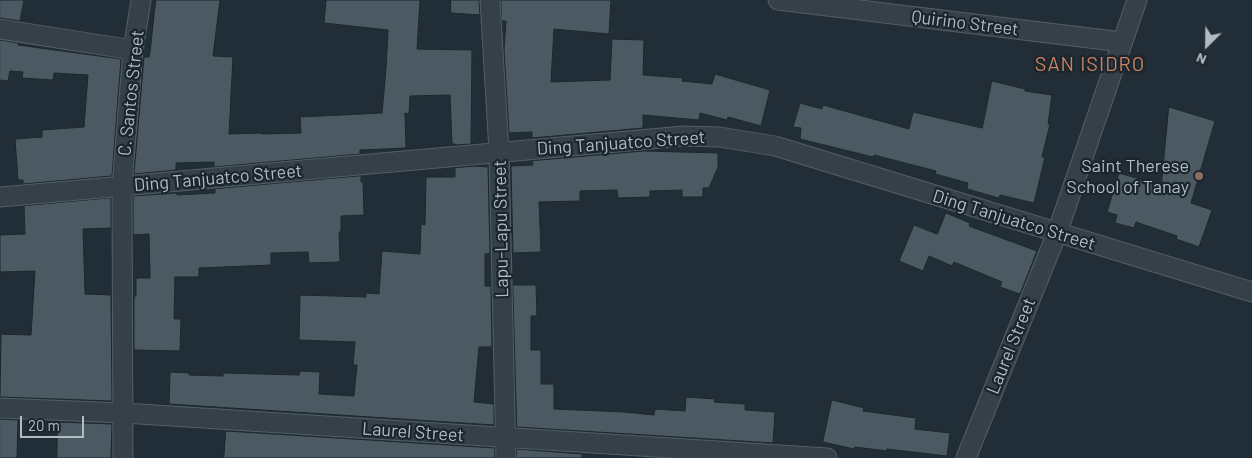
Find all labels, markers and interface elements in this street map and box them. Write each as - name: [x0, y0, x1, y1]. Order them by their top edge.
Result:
- street label: Quirino Street: [910, 6, 1020, 40]
- north arrow: [1182, 20, 1232, 70]
- street label: C. Santos Street: [114, 29, 148, 157]
- text: N: [1193, 50, 1209, 69]
- district label: SAN ISIDRO: [1034, 52, 1146, 76]
- street label: Ding Tanjuatco Street: [536, 126, 706, 160]
- place label: Saint Therese School of Tanay: [1066, 155, 1189, 198]
- street label: Ding Tanjuatco Street: [133, 160, 303, 196]
- street label: Lapu-Lapu Street: [489, 160, 513, 298]
- marker: Saint Therese School of Tanay: [1193, 170, 1205, 182]
- street label: Ding Tanjuatco Street: [930, 185, 1098, 255]
- street label: Laurel Street: [982, 295, 1040, 397]
- scale bar: [22, 406, 86, 438]
- text: 20 m: [28, 416, 60, 434]
- street label: Laurel Street: [361, 418, 465, 446]

